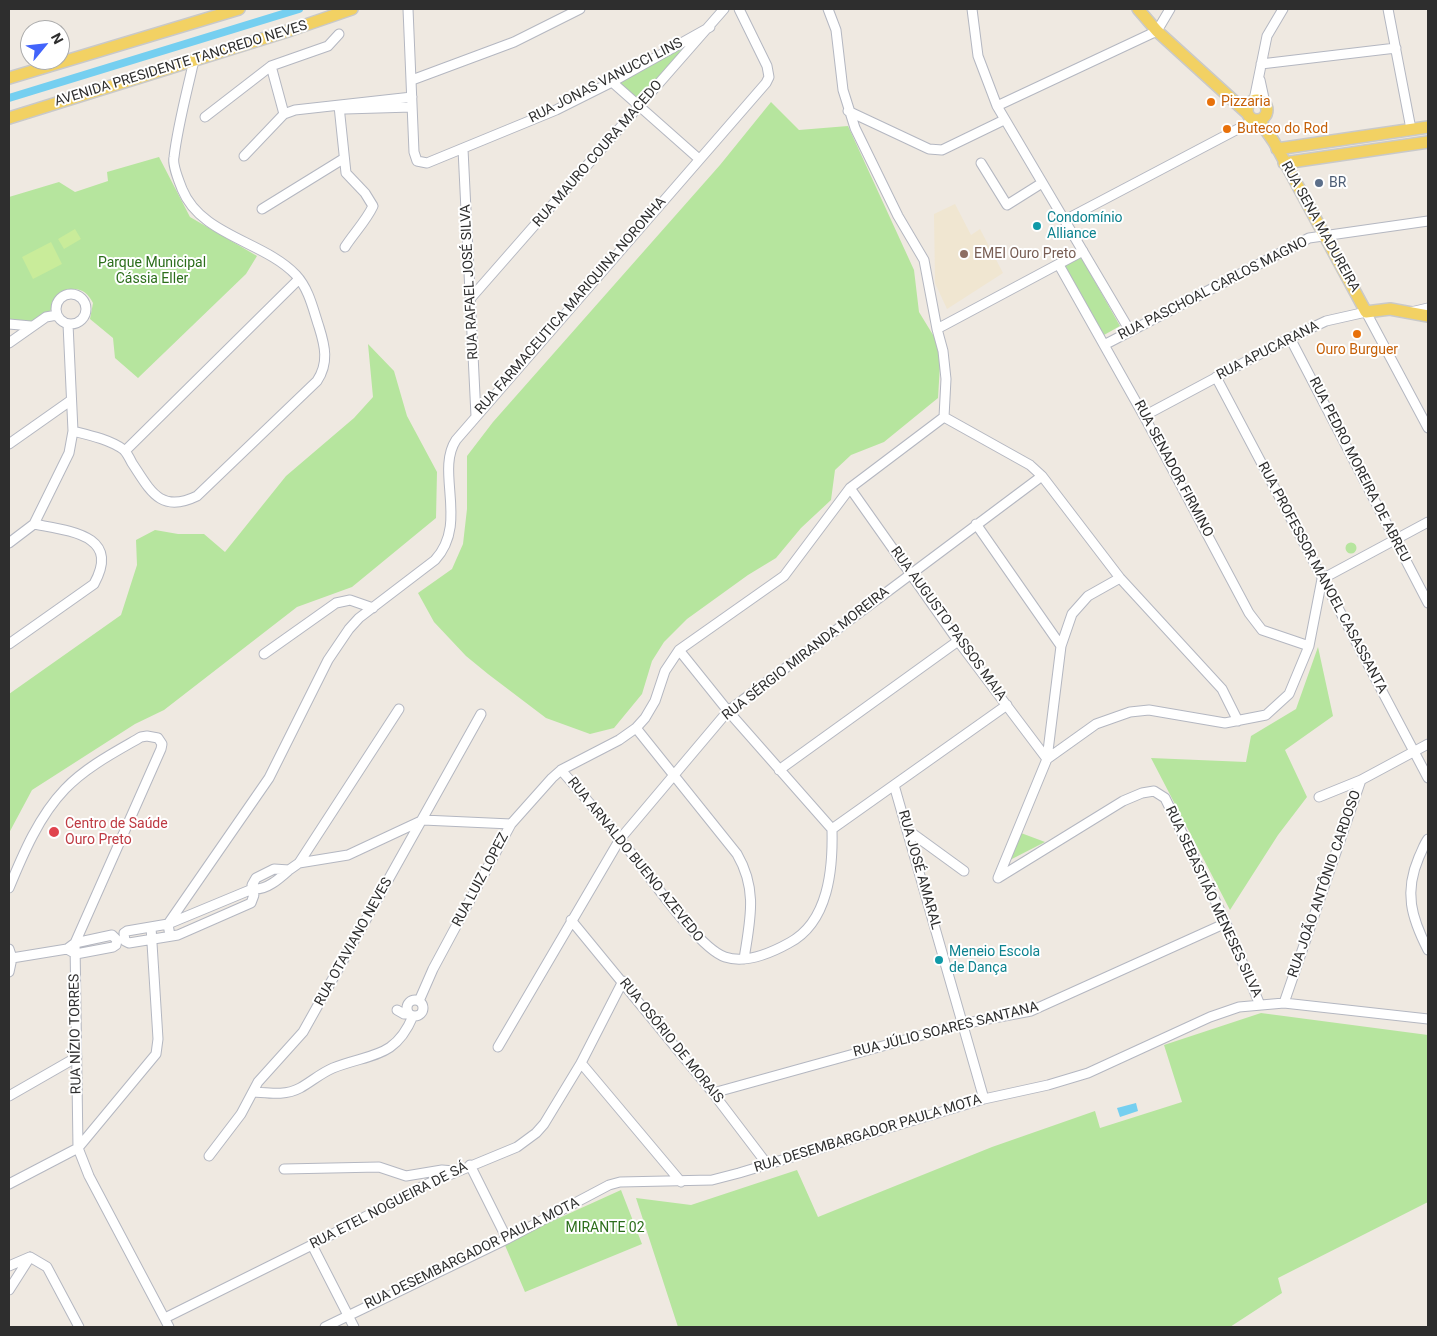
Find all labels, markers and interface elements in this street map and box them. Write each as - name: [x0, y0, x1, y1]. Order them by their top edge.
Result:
- street label: AVENIDA PRESIDENTE TANCREDO NEVES: [53, 17, 309, 111]
- north arrow: [20, 20, 70, 70]
- street label: RUA JONAS VANUCCI LINS: [526, 35, 686, 127]
- street label: RUA MAURO COURA MACEDO: [530, 77, 666, 231]
- place label: Pizzaria: [1221, 94, 1271, 110]
- marker: Pizzaria: [1205, 96, 1217, 108]
- place label: Buteco do Rod: [1237, 121, 1328, 137]
- marker: Buteco do Rod: [1221, 123, 1233, 135]
- street label: RUA SENA MADUREIRA: [1277, 159, 1363, 295]
- place label: BR: [1329, 175, 1346, 191]
- marker: BR: [1313, 177, 1325, 189]
- street label: RUA FARMACEUTICA MARIQUINA NORONHA: [472, 194, 670, 418]
- street label: RUA RAFAEL JOSÉ SILVA: [458, 204, 482, 360]
- place label: Condomínio Alliance: [1047, 210, 1123, 242]
- marker: Condomínio Alliance: [1031, 220, 1043, 232]
- street label: RUA PASCHOAL CARLOS MAGNO: [1116, 234, 1310, 344]
- place label: EMEI Ouro Preto: [974, 246, 1076, 262]
- marker: EMEI Ouro Preto: [958, 248, 970, 260]
- park label: Parque Municipal Cássia Eller: [98, 255, 206, 288]
- street label: RUA APUCARANA: [1214, 318, 1322, 384]
- marker: Ouro Burguer: [1351, 328, 1363, 340]
- place label: Ouro Burguer: [1316, 342, 1398, 358]
- street label: RUA PEDRO MOREIRA DE ABREU: [1305, 375, 1413, 565]
- street label: RUA SENADOR FIRMINO: [1130, 398, 1216, 540]
- street label: RUA PROFESSOR MANOEL CASASSANTA: [1254, 459, 1390, 697]
- street label: RUA AUGUSTO PASSOS MAIA: [887, 544, 1009, 704]
- street label: RUA SÉRGIO MIRANDA MOREIRA: [719, 584, 893, 724]
- street label: RUA ARNALDO BUENO AZEVEDO: [563, 774, 707, 946]
- street label: RUA JOÃO ANTÔNIO CARDOSO: [1285, 788, 1365, 980]
- street label: RUA SEBASTIÃO MENESES SILVA: [1161, 804, 1265, 1000]
- street label: RUA JOSÉ AMARAL: [894, 808, 944, 932]
- place label: Centro de Saúde Ouro Preto: [65, 816, 168, 849]
- marker: Centro de Saúde Ouro Preto: [47, 825, 61, 839]
- street label: RUA LUIZ LOPEZ: [449, 830, 513, 930]
- street label: RUA OTAVIANO NEVES: [312, 875, 396, 1009]
- place label: Meneio Escola de Dança: [949, 944, 1040, 976]
- marker: Meneio Escola de Dança: [933, 954, 945, 966]
- street label: RUA NÍZIO TORRES: [67, 974, 85, 1094]
- street label: RUA OSÓRIO DE MORAIS: [616, 975, 726, 1107]
- street label: RUA JÚLIO SOARES SANTANA: [852, 999, 1040, 1061]
- street label: RUA DESEMBARGADOR PAULA MOTA: [752, 1091, 984, 1177]
- street label: RUA ETEL NOGUEIRA DE SÁ: [307, 1159, 471, 1253]
- street label: RUA DESEMBARGADOR PAULA MOTA: [362, 1195, 582, 1313]
- park label: MIRANTE 02: [565, 1220, 645, 1236]

